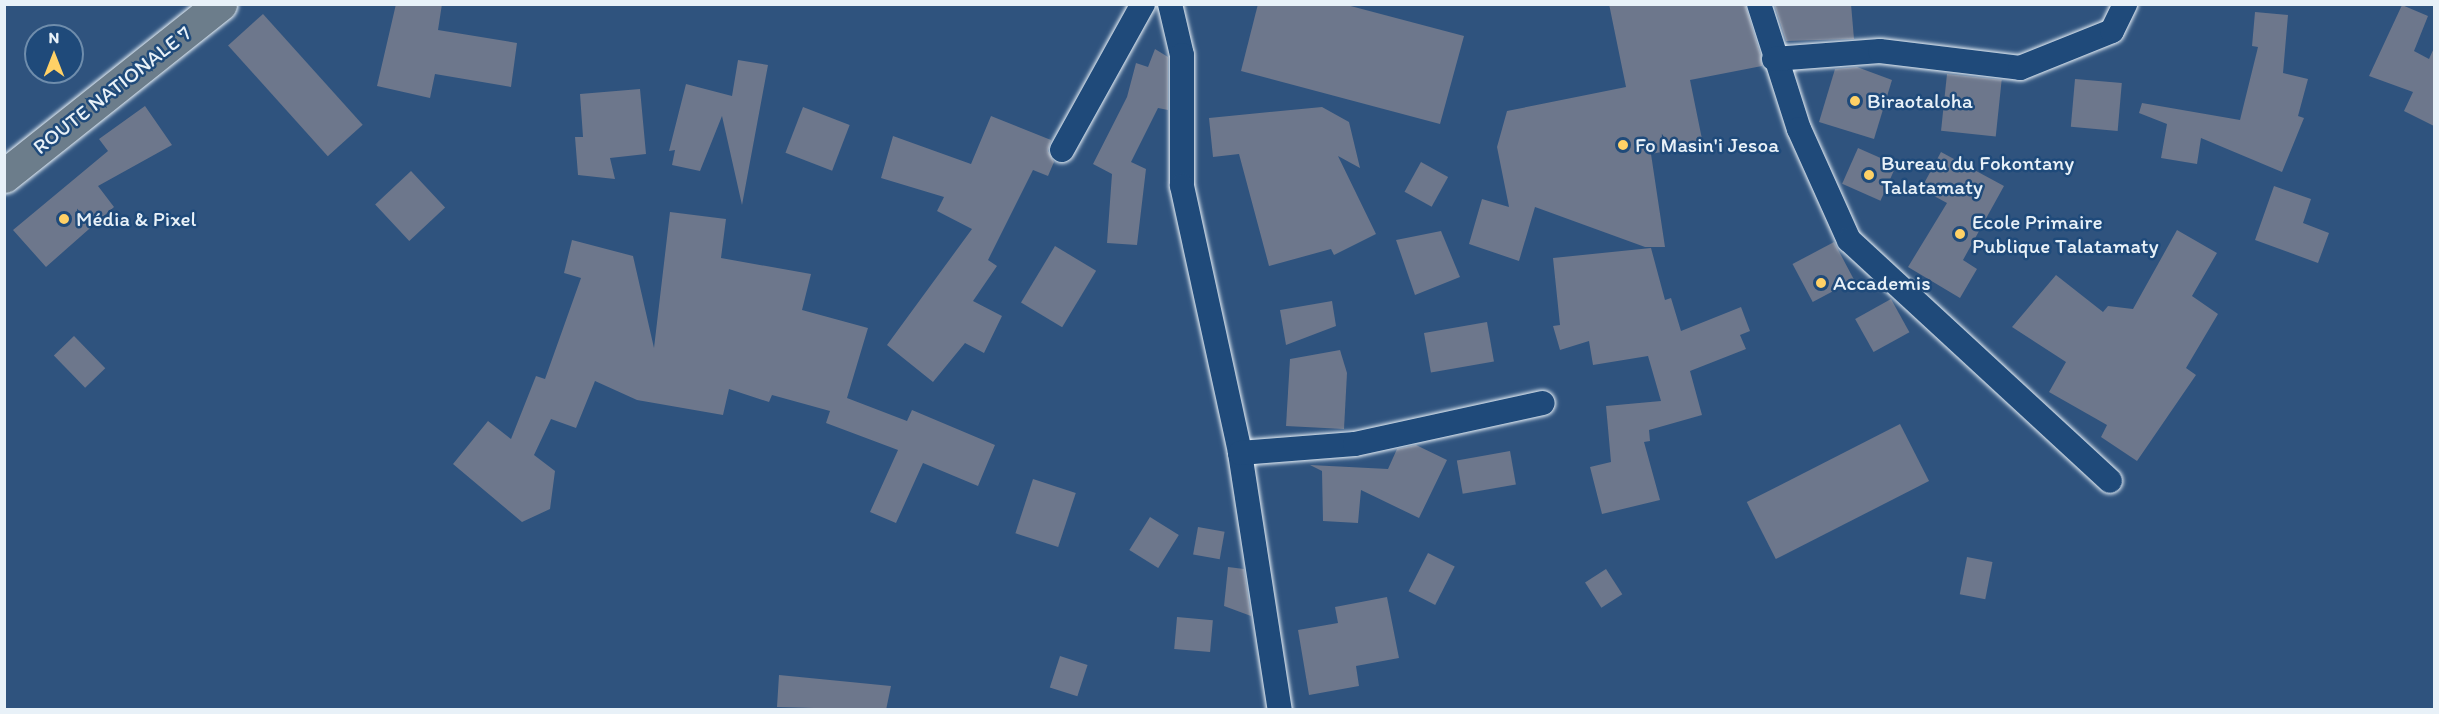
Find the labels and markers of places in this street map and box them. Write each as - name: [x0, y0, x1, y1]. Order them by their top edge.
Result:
- place label: Biraotaloha: [1867, 88, 1973, 114]
- marker: Biraotaloha: [1848, 94, 1862, 108]
- place label: Fo Masin'i Jesoa: [1635, 132, 1779, 158]
- marker: Fo Masin'i Jesoa: [1616, 138, 1630, 152]
- place label: Bureau du Fokontany Talatamaty: [1881, 150, 2074, 200]
- marker: Bureau du Fokontany Talatamaty: [1862, 168, 1876, 182]
- place label: Média & Pixel: [76, 206, 197, 232]
- place label: Ecole Primaire Publique Talatamaty: [1972, 209, 2157, 259]
- marker: Média & Pixel: [57, 212, 71, 226]
- marker: Ecole Primaire Publique Talatamaty: [1953, 227, 1967, 241]
- place label: Accademis: [1833, 270, 1931, 296]
- marker: Accademis: [1814, 276, 1828, 290]

